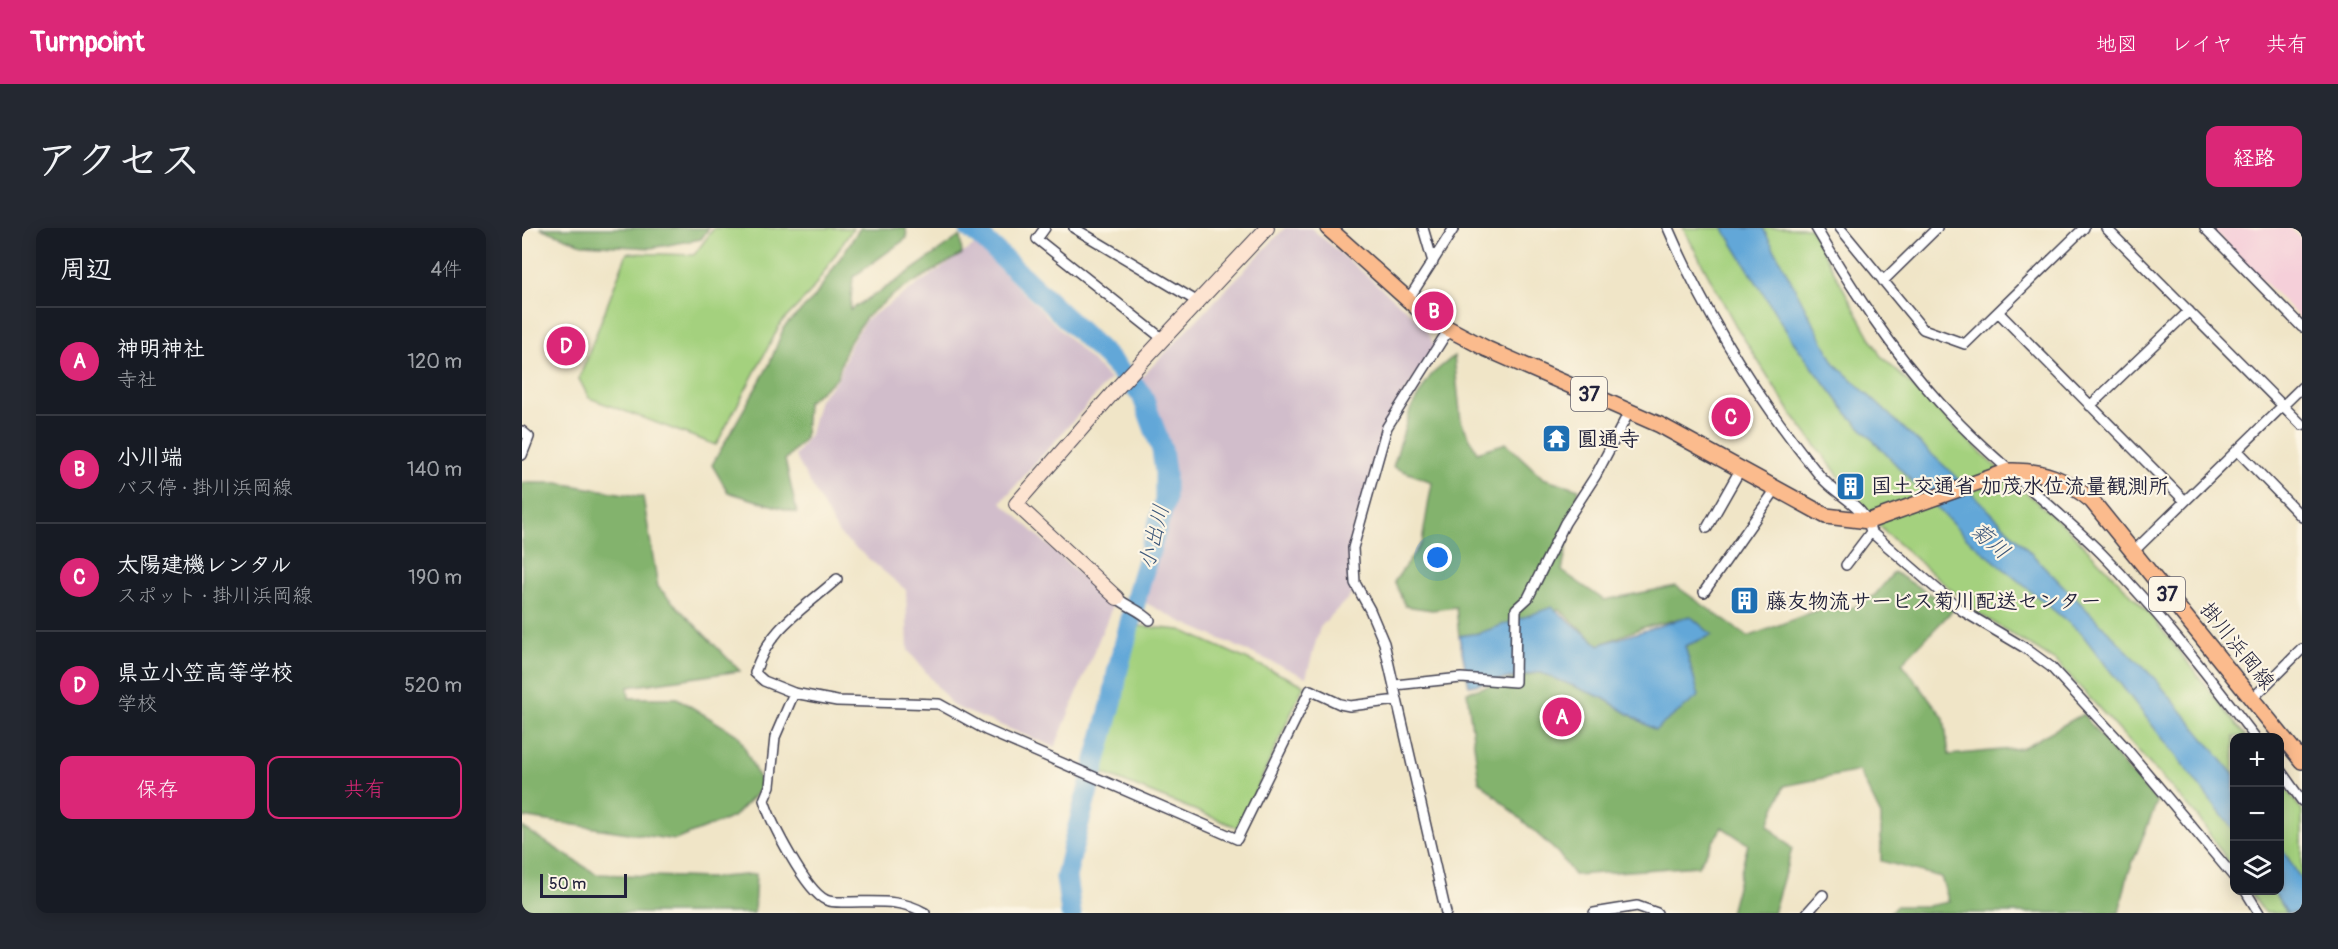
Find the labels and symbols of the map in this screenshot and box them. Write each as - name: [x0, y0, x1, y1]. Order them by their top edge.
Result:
- pin: B: [1414, 288, 1454, 334]
- pin: D: [546, 324, 585, 368]
- road number: 37: [1571, 377, 1607, 411]
- pin: C: [1712, 394, 1750, 440]
- temple icon: 圓通寺: [1540, 423, 1572, 455]
- place label: 圓通寺: [1577, 426, 1640, 453]
- building icon: 国土交通省 加茂水位流量観測所: [1834, 470, 1866, 502]
- place label: 国土交通省 加茂水位流量観測所: [1871, 473, 2170, 500]
- water label: 小出川: [1132, 502, 1176, 572]
- water label: 菊川: [1964, 516, 2016, 566]
- your location: [1423, 543, 1452, 572]
- road number: 37: [2149, 577, 2185, 611]
- building icon: 藤友物流サービス菊川配送センター: [1729, 585, 1761, 617]
- place label: 藤友物流サービス菊川配送センター: [1766, 588, 2102, 615]
- street label: 掛川浜岡線: [2193, 597, 2281, 695]
- pin: A: [1542, 694, 1582, 740]
- scale bar: [540, 871, 627, 898]

